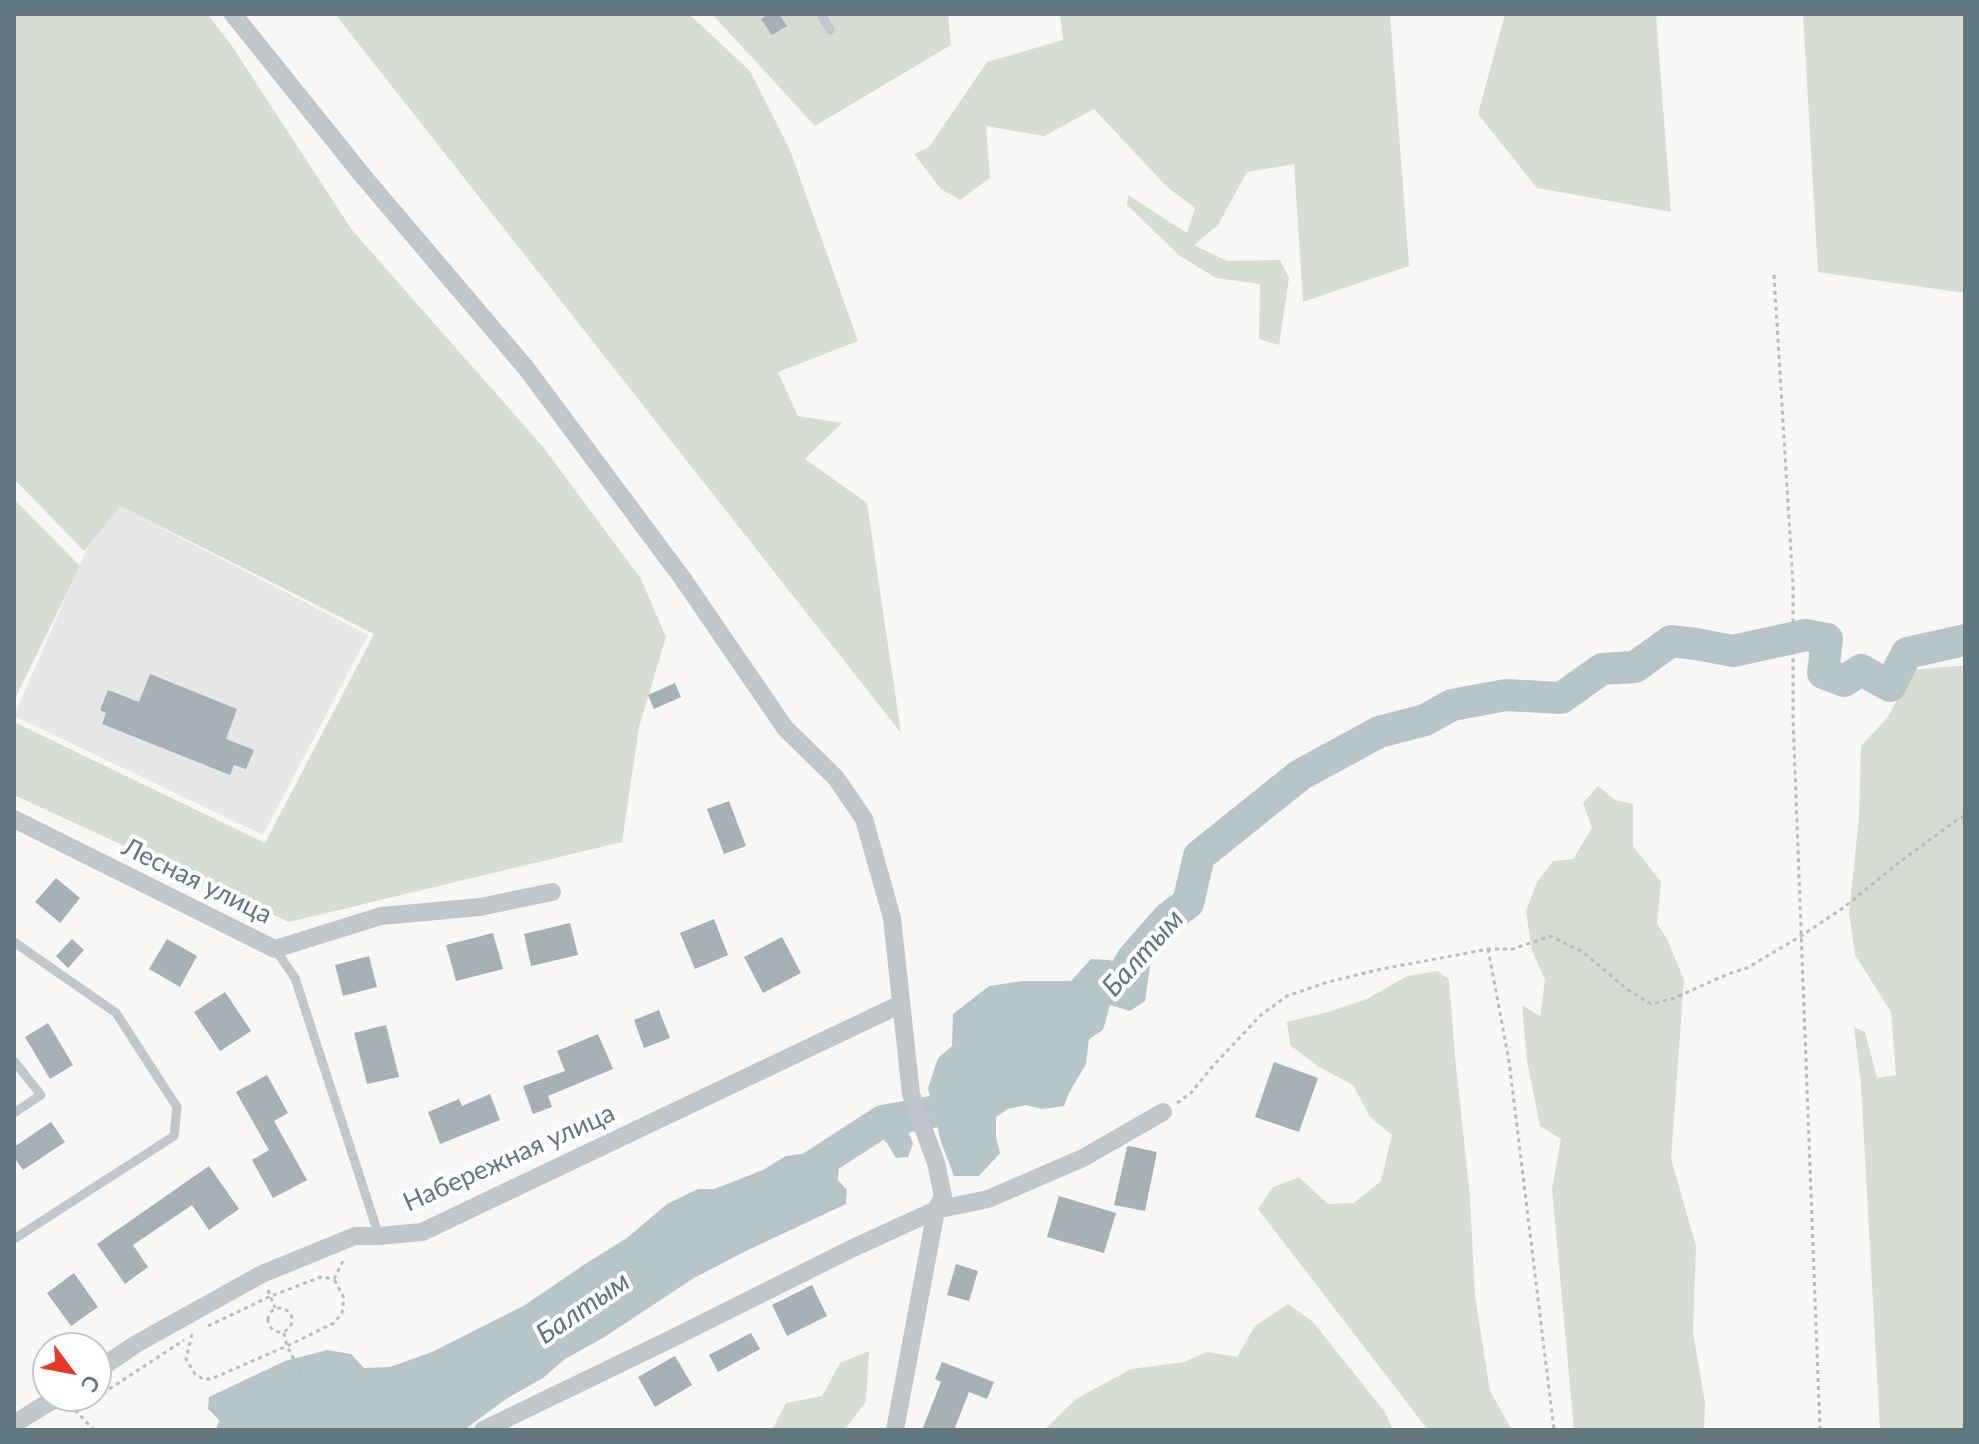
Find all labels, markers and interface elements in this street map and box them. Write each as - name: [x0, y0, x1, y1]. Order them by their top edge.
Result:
- street label: Лесная улица: [117, 831, 277, 931]
- water label: Балтым: [1095, 903, 1191, 1003]
- street label: Набережная улица: [398, 1097, 620, 1219]
- water label: Балтым: [530, 1265, 636, 1351]
- north arrow: [32, 1332, 112, 1412]
- text: С: [76, 1371, 106, 1397]

